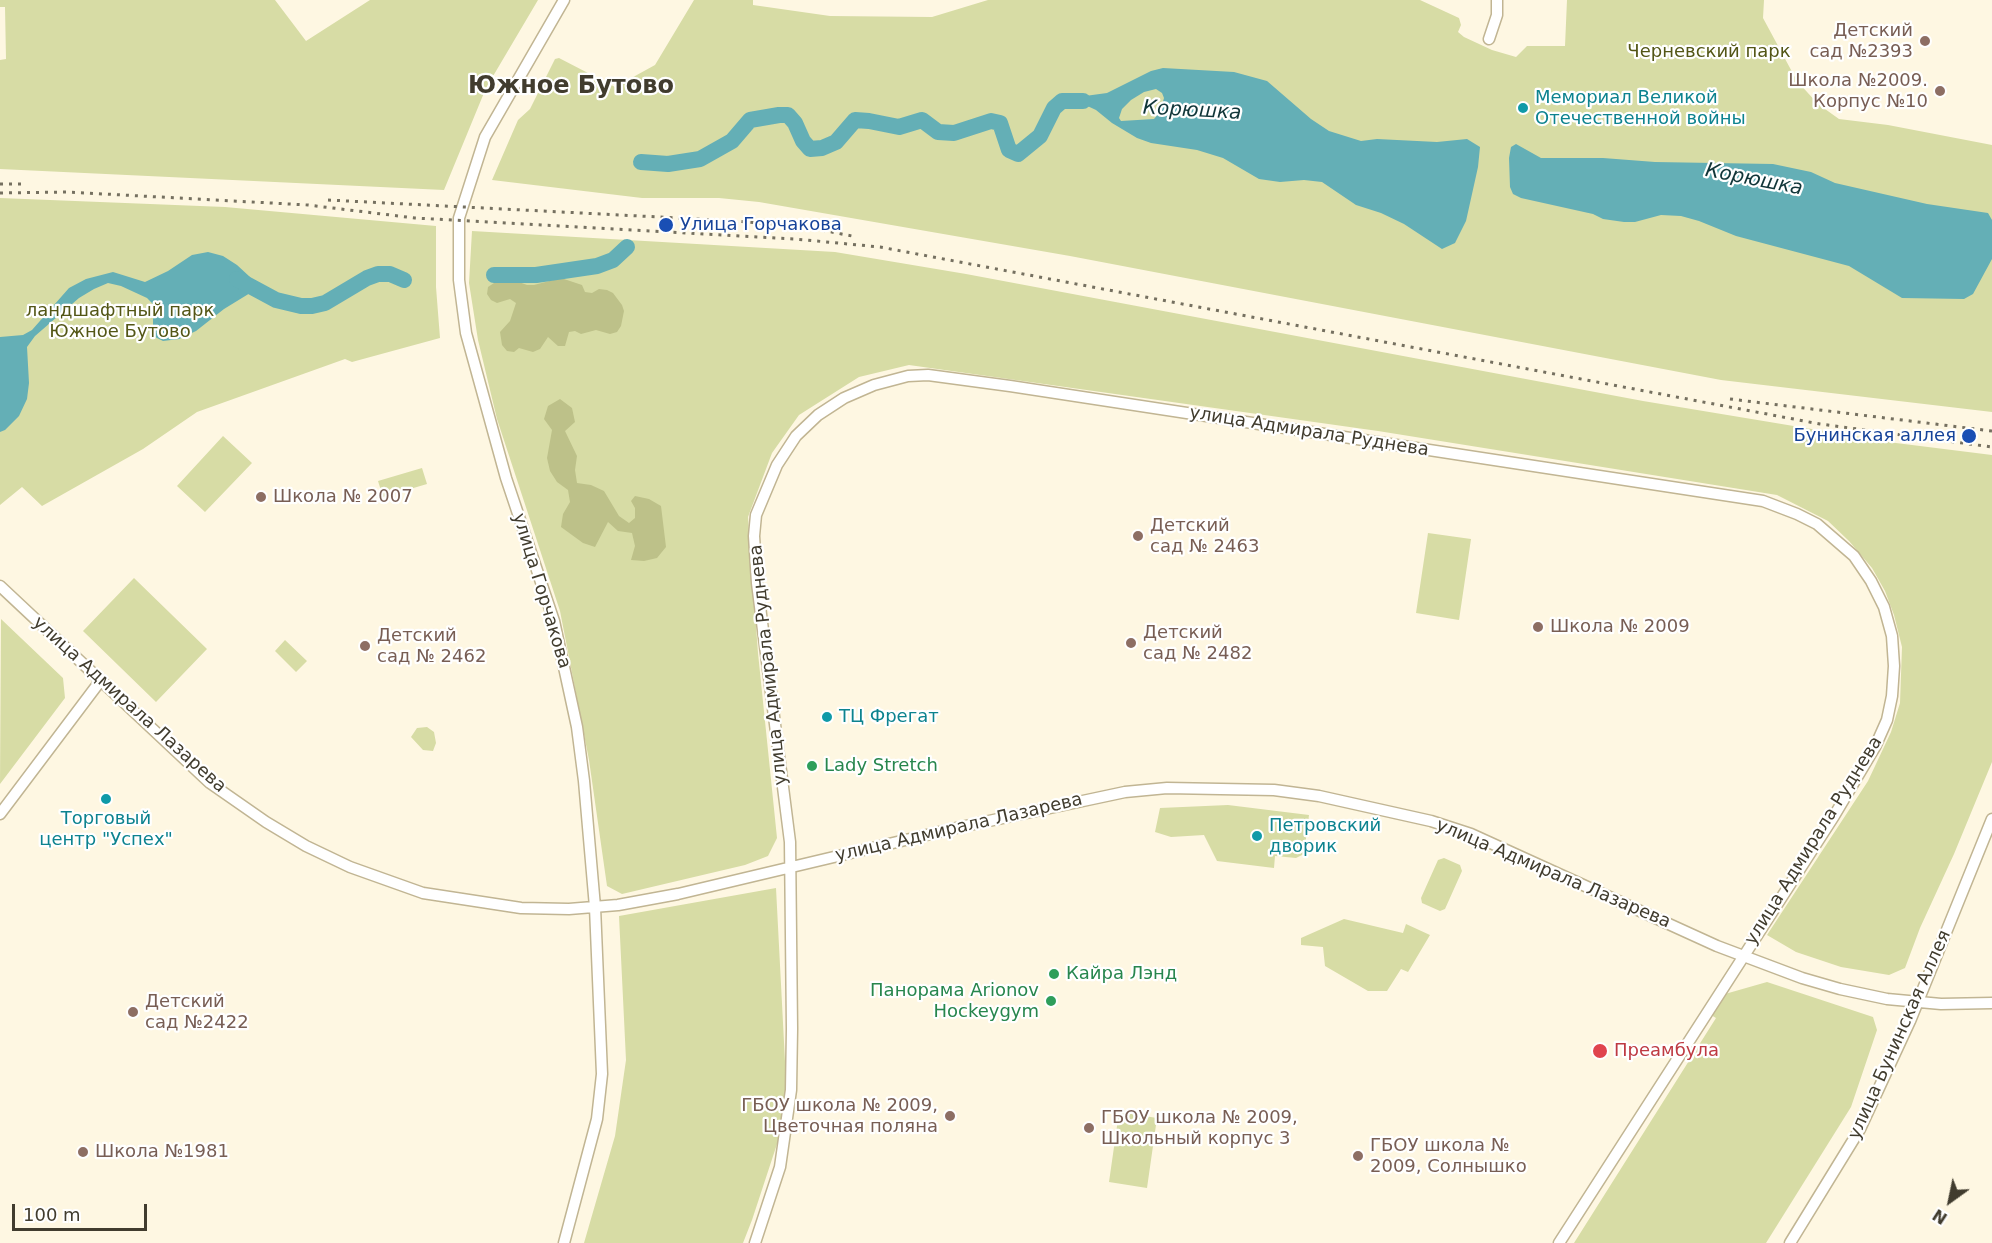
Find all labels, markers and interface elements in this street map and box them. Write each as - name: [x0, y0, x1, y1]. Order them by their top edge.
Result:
- place label: Детский сад №2393: [1809, 20, 1913, 63]
- marker: Детский сад №2393: [1918, 34, 1932, 48]
- park label: Черневский парк: [1627, 41, 1791, 63]
- place label: Школа №2009. Корпус №10: [1788, 70, 1928, 112]
- district label: Южное Бутово: [468, 73, 674, 101]
- marker: Школа №2009. Корпус №10: [1933, 84, 1947, 98]
- place label: Мемориал Великой Отечественной войны: [1535, 87, 1746, 130]
- water label: Корюшка: [1142, 96, 1242, 126]
- marker: Мемориал Великой Отечественной войны: [1516, 101, 1530, 115]
- water label: Корюшка: [1703, 159, 1805, 201]
- place label: Улица Горчакова: [680, 214, 842, 236]
- marker: Улица Горчакова: [657, 216, 675, 234]
- park label: ландшафтный парк Южное Бутово: [26, 300, 214, 342]
- street label: улица Адмирала Руднева: [1188, 402, 1430, 462]
- place label: Бунинская аллея: [1793, 425, 1956, 447]
- marker: Бунинская аллея: [1960, 427, 1978, 445]
- place label: Школа № 2007: [273, 486, 413, 508]
- marker: Школа № 2007: [254, 490, 268, 504]
- street label: улица Горчакова: [507, 511, 575, 671]
- place label: Детский сад № 2463: [1150, 515, 1259, 558]
- marker: Детский сад № 2463: [1131, 529, 1145, 543]
- street label: улица Адмирала Руднева: [746, 544, 792, 786]
- street label: улица Адмирала Лазарева: [28, 612, 230, 798]
- place label: Школа № 2009: [1550, 616, 1690, 638]
- marker: Школа № 2009: [1531, 620, 1545, 634]
- place label: Детский сад № 2482: [1143, 622, 1252, 664]
- place label: Детский сад № 2462: [377, 625, 486, 668]
- marker: Детский сад № 2482: [1124, 636, 1138, 650]
- marker: Детский сад № 2462: [358, 639, 372, 653]
- place label: ТЦ Фрегат: [839, 706, 939, 728]
- marker: ТЦ Фрегат: [820, 710, 834, 724]
- street label: улица Адмирала Руднева: [1741, 733, 1887, 949]
- place label: Lady Stretch: [824, 755, 938, 777]
- marker: Lady Stretch: [805, 759, 819, 773]
- street label: улица Адмирала Лазарева: [833, 789, 1085, 867]
- marker: Торговый центр "Успех": [99, 792, 113, 806]
- place label: Торговый центр "Успех": [39, 808, 173, 850]
- place label: Петровский дворик: [1269, 815, 1381, 858]
- street label: улица Адмирала Лазарева: [1432, 815, 1674, 933]
- marker: Петровский дворик: [1250, 829, 1264, 843]
- street label: улица Бунинская Аллея: [1844, 927, 1956, 1143]
- place label: Кайра Лэнд: [1066, 963, 1177, 985]
- marker: Кайра Лэнд: [1047, 967, 1061, 981]
- place label: Панорама Arionov Hockeygym: [870, 980, 1039, 1022]
- place label: Детский сад №2422: [145, 991, 249, 1034]
- marker: Панорама Arionov Hockeygym: [1044, 994, 1058, 1008]
- marker: Детский сад №2422: [126, 1005, 140, 1019]
- place label: Преамбула: [1614, 1040, 1719, 1062]
- marker: Преамбула: [1591, 1042, 1609, 1060]
- place label: ГБОУ школа № 2009, Цветочная поляна: [741, 1095, 938, 1138]
- place label: ГБОУ школа № 2009, Школьный корпус 3: [1101, 1107, 1298, 1150]
- marker: ГБОУ школа № 2009, Цветочная поляна: [943, 1109, 957, 1123]
- marker: ГБОУ школа № 2009, Школьный корпус 3: [1082, 1121, 1096, 1135]
- place label: ГБОУ школа № 2009, Солнышко: [1370, 1135, 1527, 1178]
- place label: Школа №1981: [95, 1141, 229, 1163]
- marker: Школа №1981: [76, 1145, 90, 1159]
- marker: ГБОУ школа № 2009, Солнышко: [1351, 1149, 1365, 1163]
- north arrow: [1920, 1171, 1980, 1231]
- scale bar: [15, 1192, 150, 1230]
- text: 100 m: [23, 1204, 81, 1225]
- text: N: [1929, 1205, 1951, 1228]

